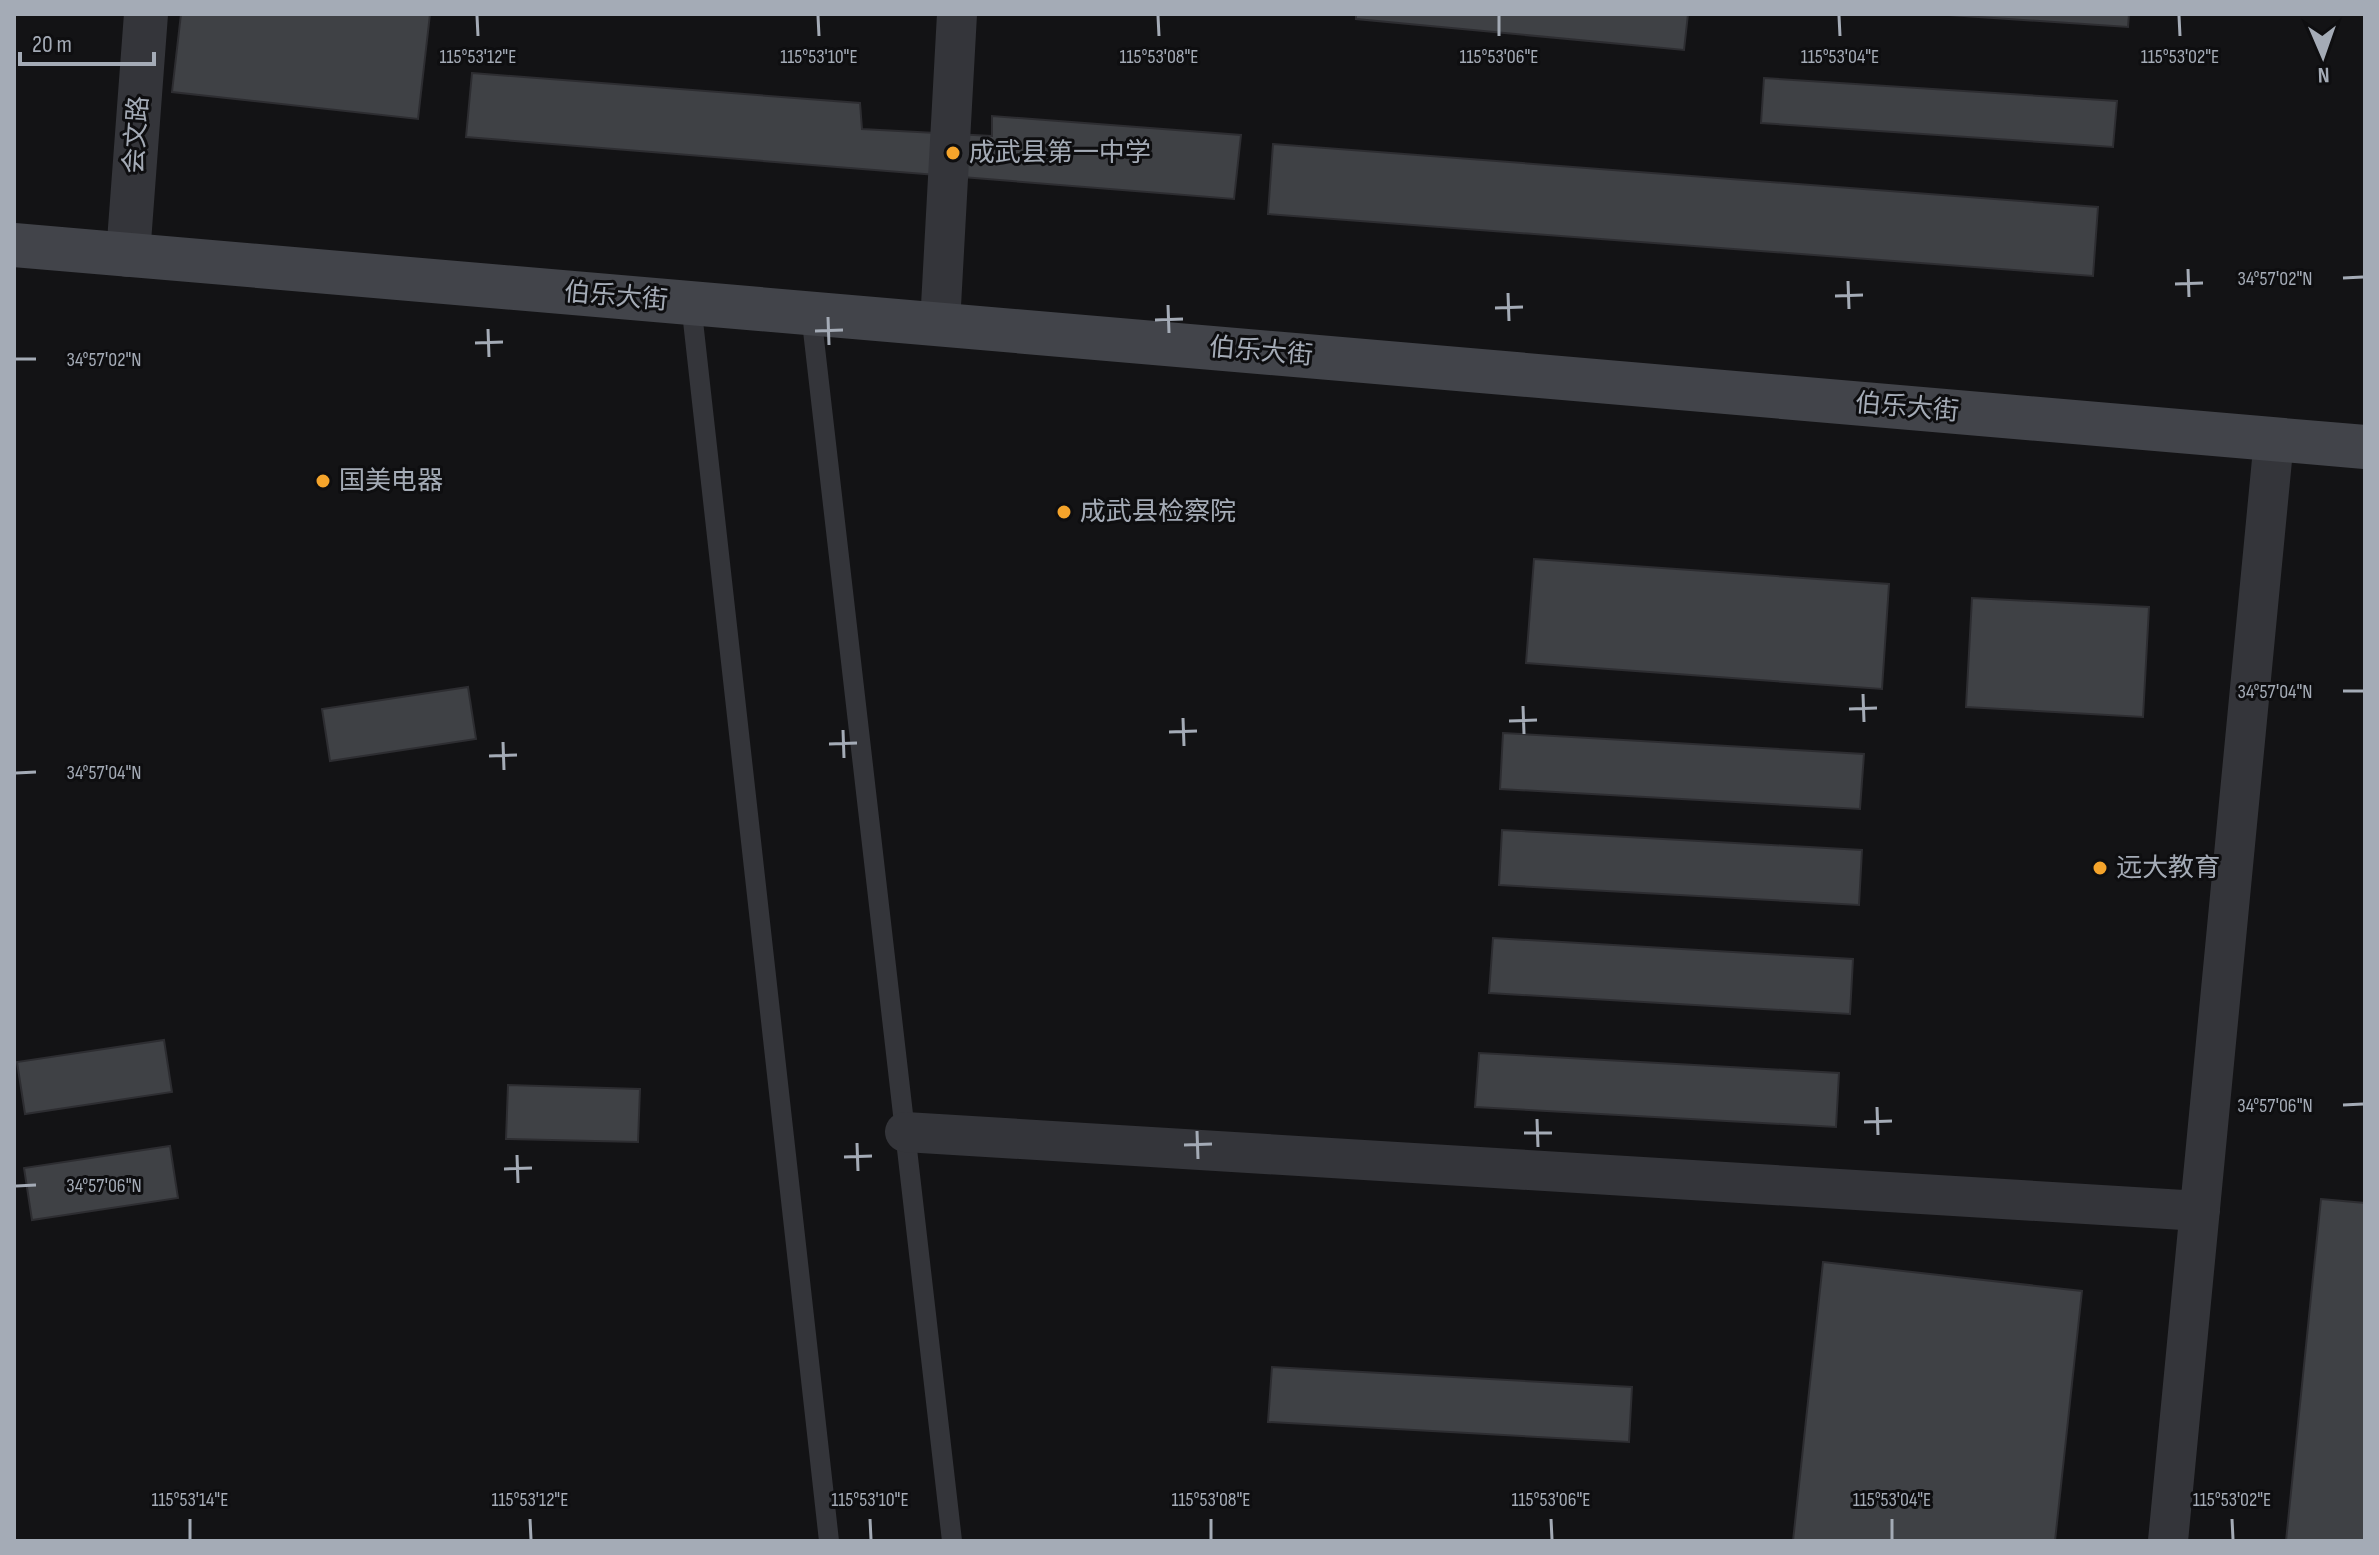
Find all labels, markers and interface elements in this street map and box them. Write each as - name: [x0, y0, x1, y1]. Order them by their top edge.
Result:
- scale bar: [20, 16, 154, 66]
- north arrow: [2283, 16, 2363, 96]
- text: 20 m: [32, 30, 72, 59]
- text: 115°53'12"E: [440, 45, 516, 69]
- text: 115°53'10"E: [780, 45, 858, 69]
- text: 115°53'08"E: [1120, 45, 1199, 69]
- text: 115°53'06"E: [1459, 45, 1539, 69]
- text: 115°53'04"E: [1801, 45, 1879, 69]
- text: 115°53'02"E: [2141, 45, 2219, 69]
- text: N: [2317, 61, 2330, 88]
- street label: 会文路: [119, 95, 155, 175]
- place label: 成武县第一中学: [969, 138, 1151, 169]
- marker: 成武县第一中学: [944, 144, 962, 162]
- text: 34°57'02"N: [2238, 267, 2312, 291]
- street label: 伯乐大街: [563, 277, 669, 317]
- street label: 伯乐大街: [1208, 332, 1314, 372]
- text: 34°57'02"N: [67, 348, 141, 372]
- street label: 伯乐大街: [1854, 388, 1960, 428]
- place label: 国美电器: [339, 466, 443, 497]
- marker: 国美电器: [314, 472, 332, 490]
- place label: 成武县检察院: [1080, 497, 1236, 528]
- marker: 成武县检察院: [1055, 503, 1073, 521]
- text: 34°57'04"N: [2238, 680, 2312, 704]
- text: 34°57'04"N: [67, 761, 141, 785]
- place label: 远大教育: [2116, 853, 2220, 884]
- marker: 远大教育: [2091, 859, 2109, 877]
- text: 34°57'06"N: [2237, 1094, 2313, 1118]
- text: 34°57'06"N: [66, 1174, 142, 1198]
- text: 115°53'14"E: [152, 1488, 228, 1512]
- text: 115°53'12"E: [492, 1488, 568, 1512]
- text: 115°53'10"E: [831, 1488, 909, 1512]
- text: 115°53'08"E: [1172, 1488, 1251, 1512]
- text: 115°53'06"E: [1511, 1488, 1591, 1512]
- text: 115°53'04"E: [1853, 1488, 1931, 1512]
- text: 115°53'02"E: [2193, 1488, 2271, 1512]

